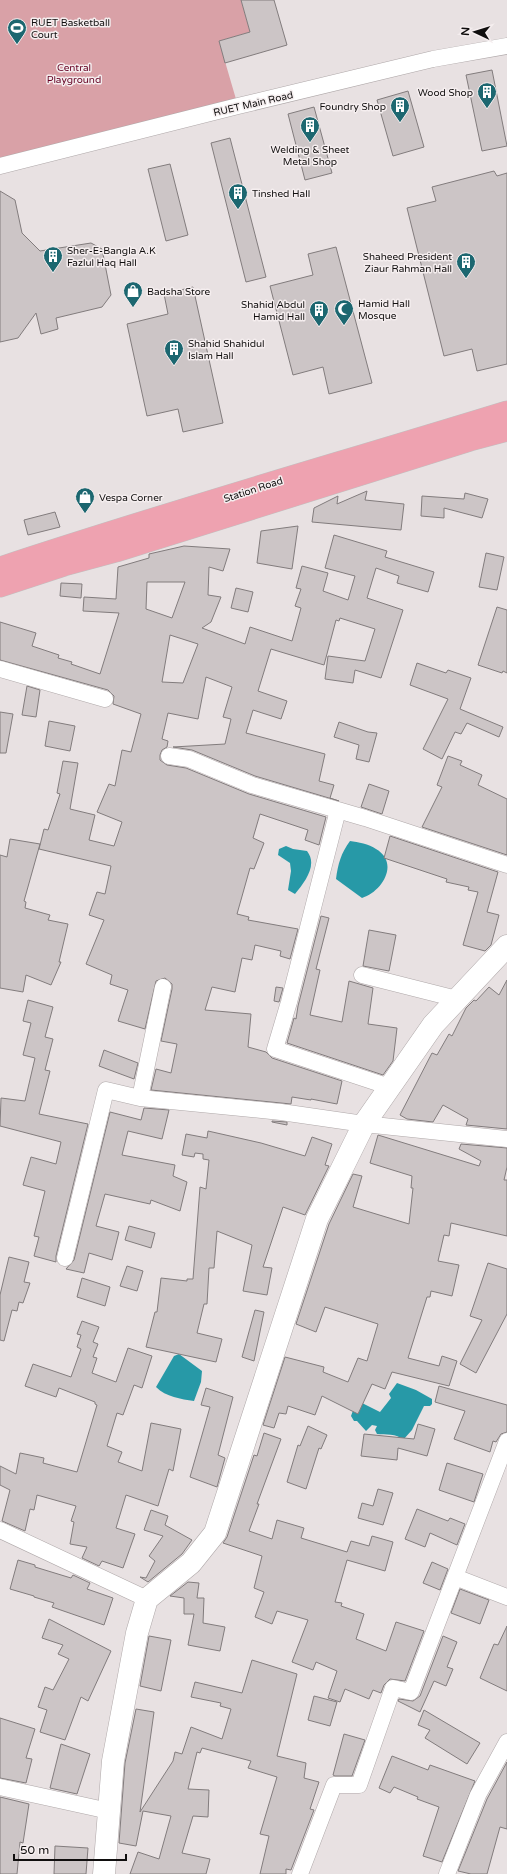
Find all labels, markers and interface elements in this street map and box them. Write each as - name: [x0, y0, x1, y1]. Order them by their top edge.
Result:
- north arrow: [455, 12, 495, 52]
- sports icon: RUET Basketball Court: [6, 17, 28, 45]
- place label: RUET Basketball Court: [31, 17, 110, 41]
- text: N: [459, 26, 472, 36]
- park label: Central Playground: [47, 62, 101, 86]
- building icon: Wood Shop: [476, 81, 498, 109]
- place label: Wood Shop: [418, 87, 473, 99]
- street label: RUET Main Road: [212, 89, 294, 119]
- building icon: Foundry Shop: [389, 95, 411, 123]
- place label: Foundry Shop: [319, 101, 386, 113]
- building icon: Welding & Sheet Metal Shop: [299, 115, 321, 143]
- place label: Welding & Sheet Metal Shop: [271, 144, 350, 168]
- building icon: Tinshed Hall: [227, 182, 249, 210]
- place label: Tinshed Hall: [252, 188, 310, 200]
- building icon: Sher-E-Bangla A.K Fazlul Haq Hall: [42, 245, 64, 273]
- place label: Sher-E-Bangla A.K Fazlul Haq Hall: [67, 245, 156, 269]
- place label: Shaheed President Ziaur Rahman Hall: [363, 251, 452, 275]
- building icon: Shaheed President Ziaur Rahman Hall: [455, 251, 477, 279]
- shop icon: Badsha Store: [122, 280, 144, 308]
- place label: Badsha Store: [147, 286, 210, 298]
- mosque icon: Hamid Hall Mosque: [333, 298, 355, 326]
- place label: Hamid Hall Mosque: [358, 298, 410, 322]
- place label: Shahid Abdul Hamid Hall: [241, 299, 305, 323]
- building icon: Shahid Abdul Hamid Hall: [308, 299, 330, 327]
- building icon: Shahid Shahidul Islam Hall: [163, 338, 185, 366]
- place label: Shahid Shahidul Islam Hall: [188, 338, 265, 362]
- street label: Station Road: [222, 475, 284, 505]
- shop icon: Vespa Corner: [74, 486, 96, 514]
- place label: Vespa Corner: [99, 492, 163, 504]
- scale bar: [14, 1836, 126, 1862]
- text: 50 m: [20, 1843, 49, 1857]

